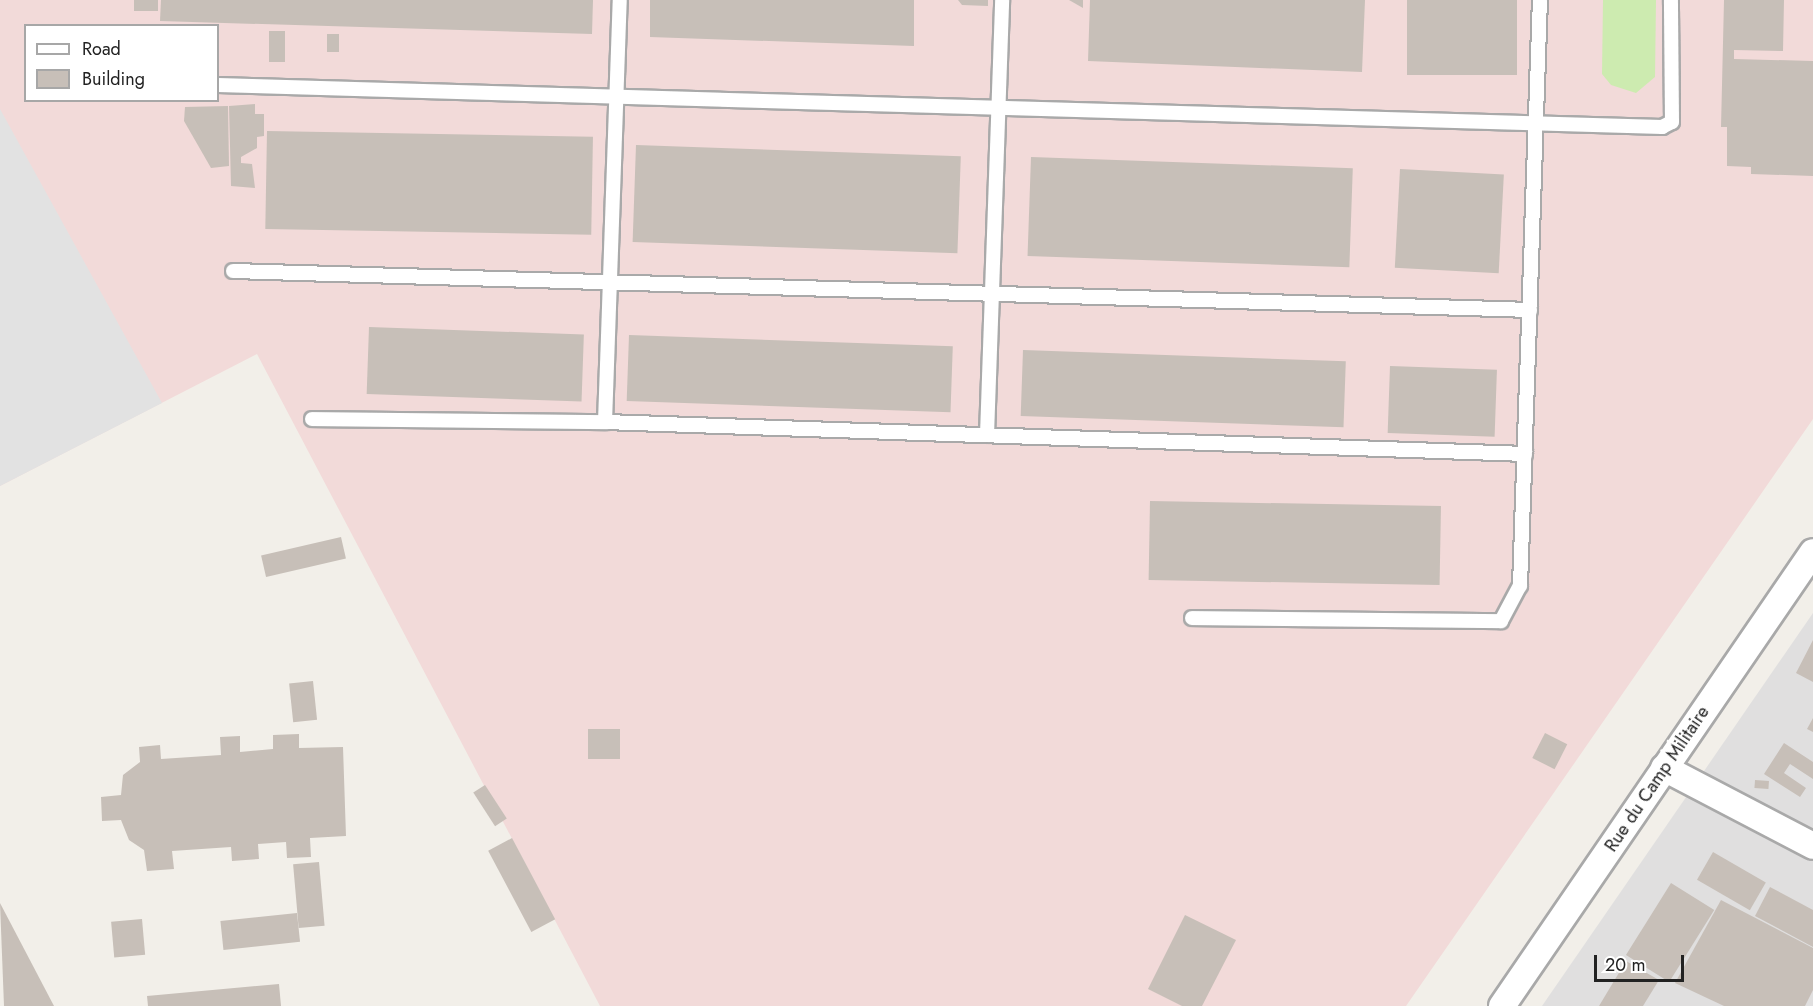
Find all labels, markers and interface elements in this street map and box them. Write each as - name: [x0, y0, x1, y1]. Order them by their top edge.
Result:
- legend: [24, 24, 219, 102]
- text: Road: [82, 36, 121, 62]
- text: Building: [82, 66, 145, 92]
- street label: Rue du Camp Militaire: [1600, 702, 1714, 856]
- scale bar: [1597, 943, 1687, 981]
- text: 20 m: [1605, 952, 1645, 978]

